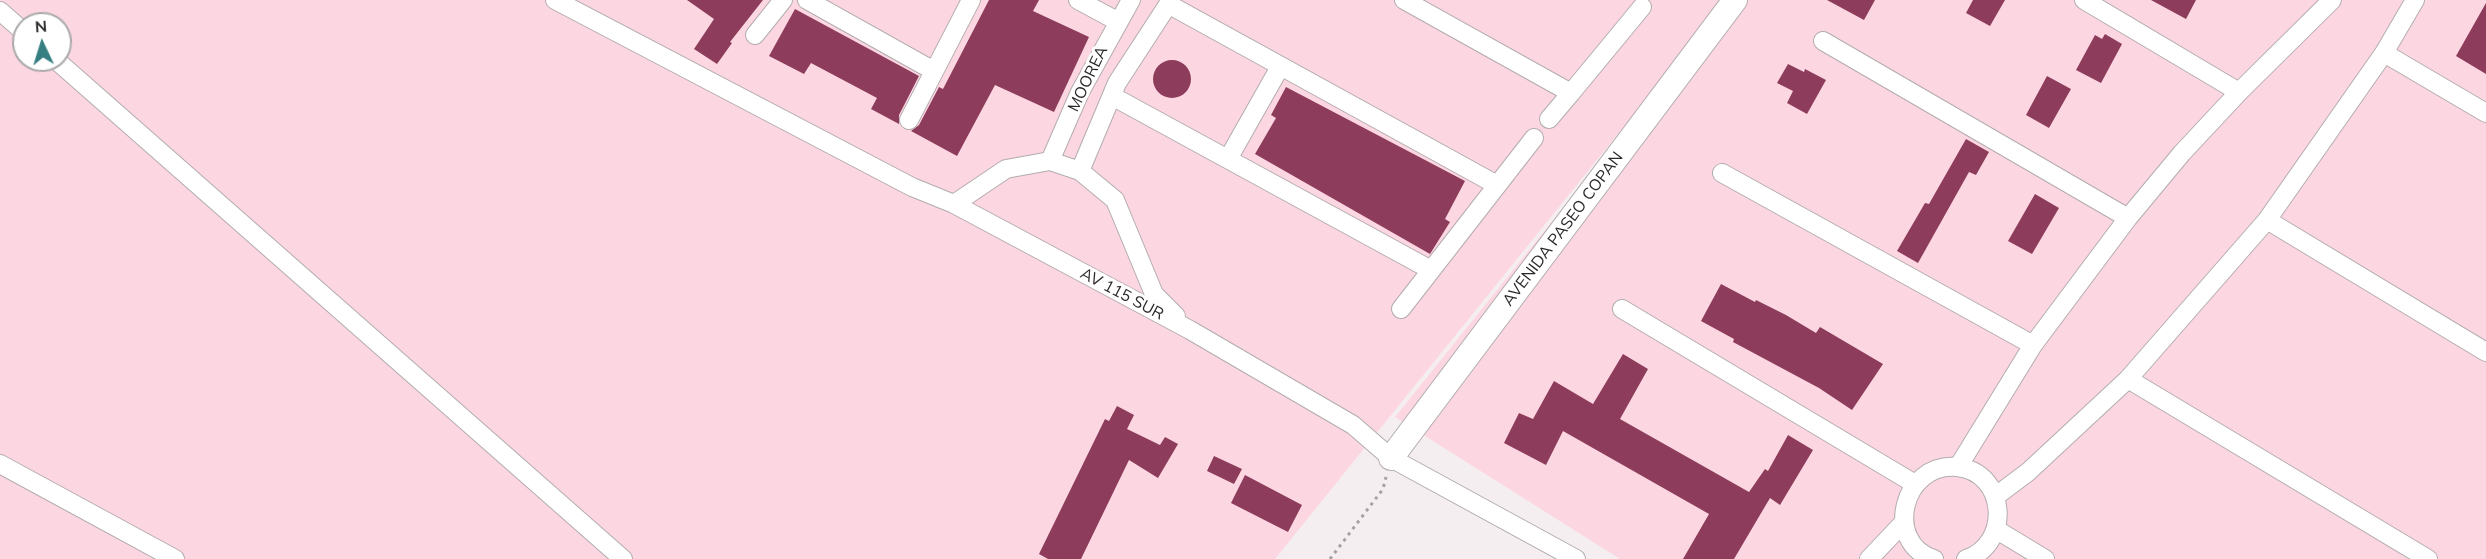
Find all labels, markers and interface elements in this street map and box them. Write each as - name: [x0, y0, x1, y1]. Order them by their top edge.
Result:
- north arrow: [12, 12, 72, 72]
- text: N: [34, 16, 48, 36]
- street label: MOOREA: [1064, 43, 1112, 115]
- street label: AVENIDA PASEO COPAN: [1499, 148, 1627, 310]
- street label: AV 115 SUR: [1077, 264, 1167, 324]

